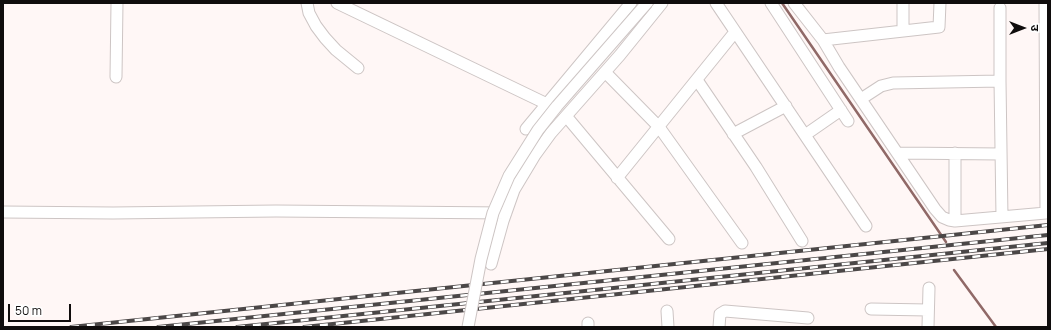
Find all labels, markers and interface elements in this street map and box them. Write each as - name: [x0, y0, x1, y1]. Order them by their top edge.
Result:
- north arrow: [1003, 8, 1043, 48]
- text: उ: [1028, 25, 1043, 31]
- scale bar: [10, 296, 73, 322]
- text: 50 m: [15, 302, 42, 319]

